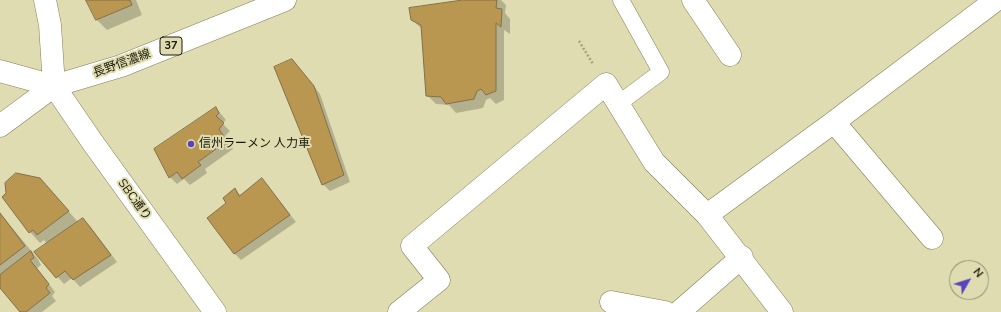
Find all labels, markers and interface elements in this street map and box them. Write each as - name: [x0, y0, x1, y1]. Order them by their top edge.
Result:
- road number: 37: [160, 37, 182, 55]
- street label: 長野信濃線: [91, 47, 153, 81]
- place label: 信州ラーメン 人力車: [199, 137, 310, 151]
- marker: 信州ラーメン 人力車: [186, 139, 196, 149]
- street label: SBC通り: [114, 177, 154, 223]
- north arrow: [949, 260, 989, 300]
- text: N: [970, 265, 986, 281]

